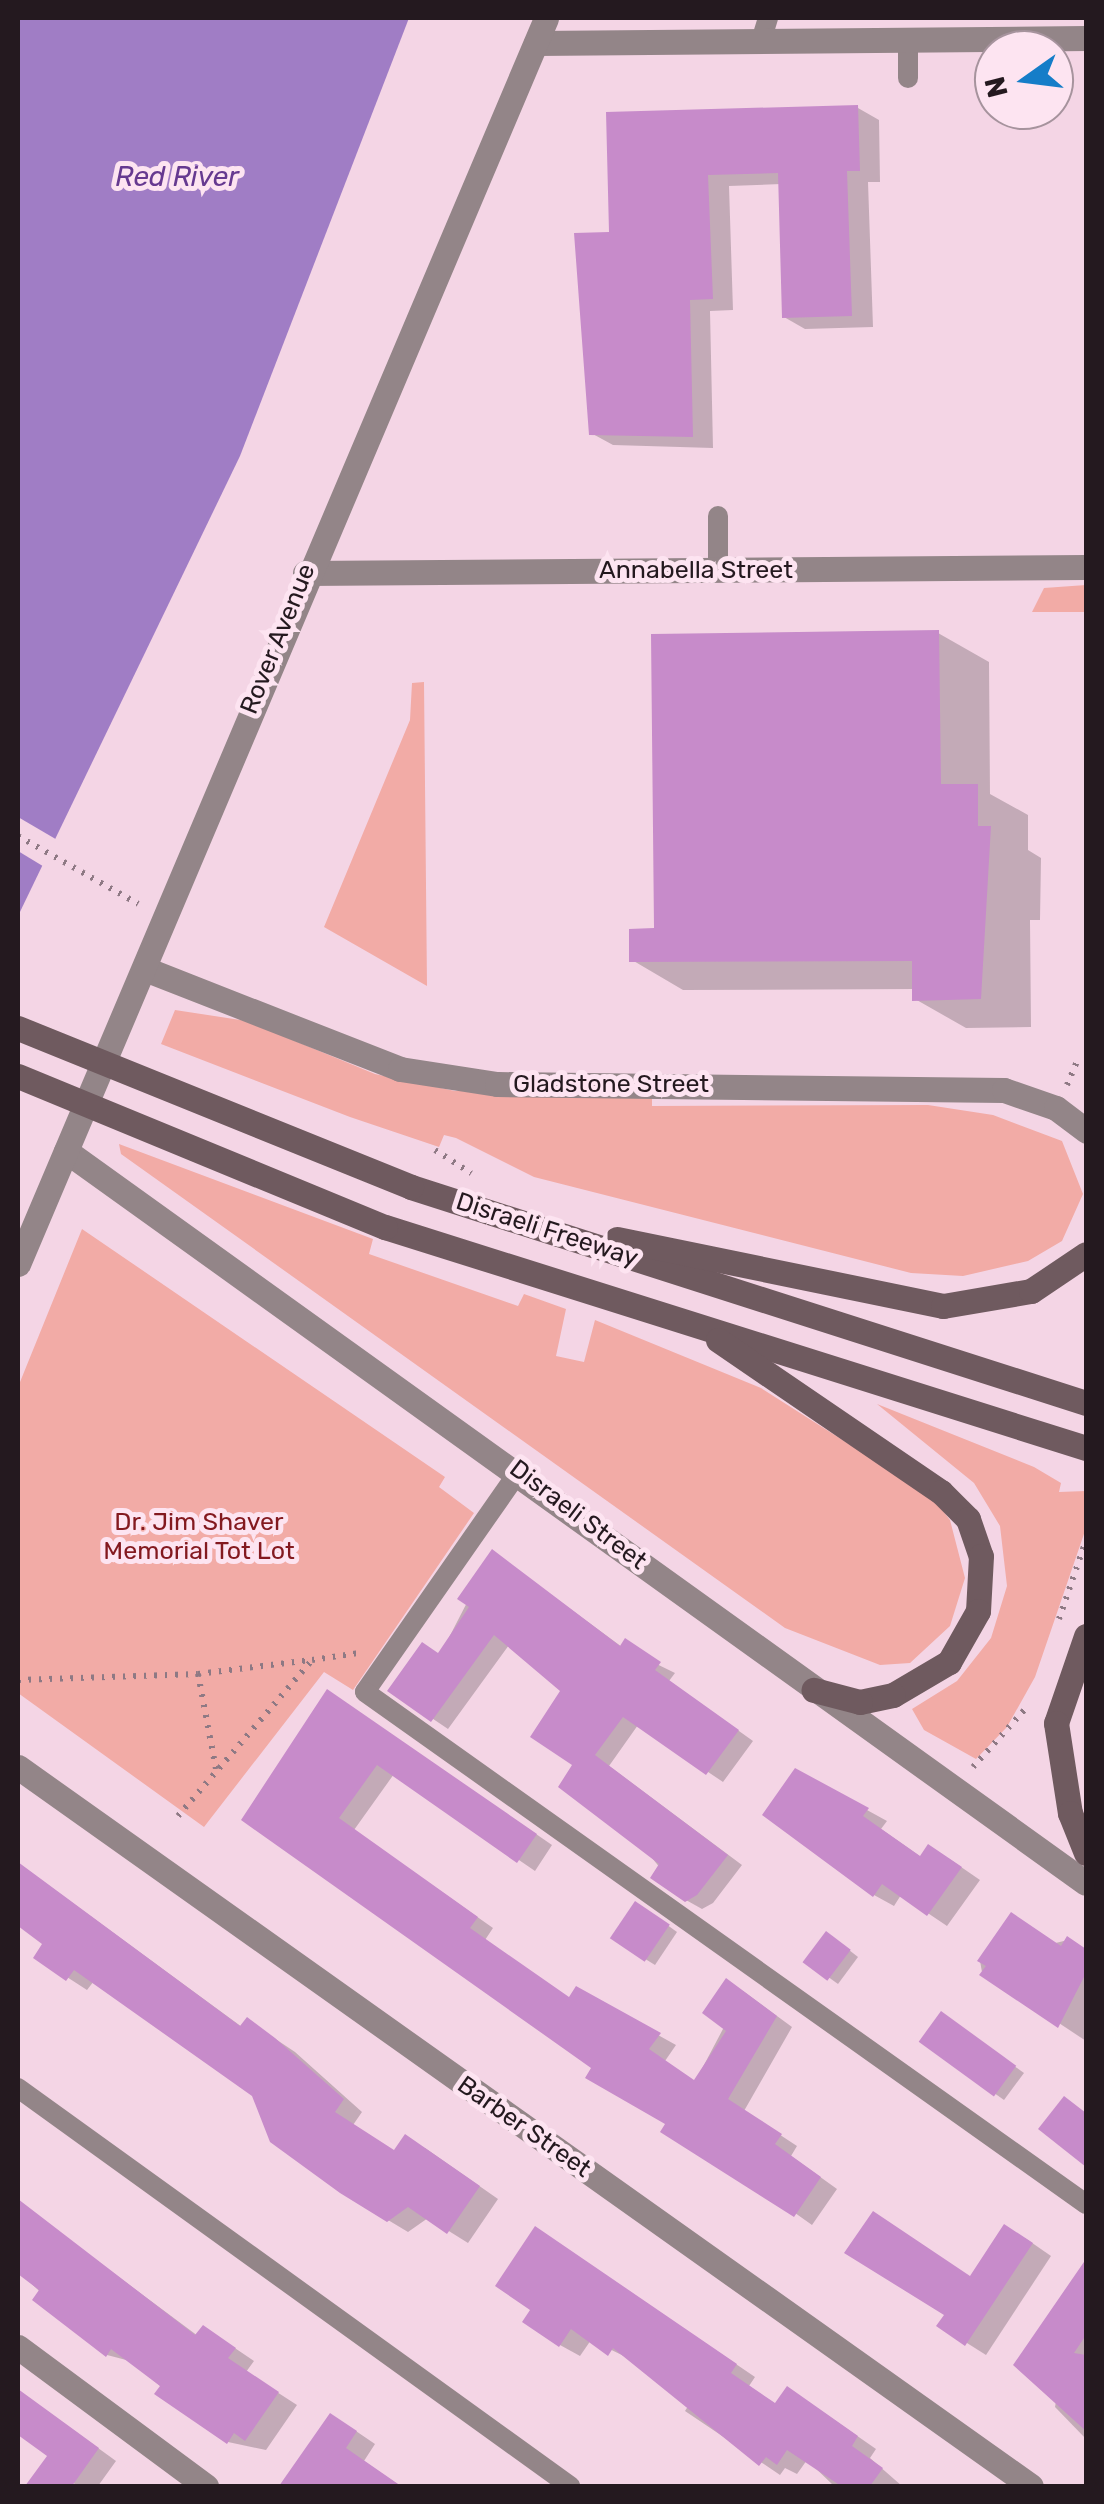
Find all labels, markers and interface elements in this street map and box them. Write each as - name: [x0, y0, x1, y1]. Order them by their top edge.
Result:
- north arrow: [974, 30, 1074, 130]
- text: N: [978, 73, 1015, 101]
- water label: Red River: [115, 160, 239, 194]
- street label: Annabella Street: [599, 555, 793, 585]
- street label: Rover Avenue: [234, 559, 322, 719]
- street label: Gladstone Street: [513, 1069, 709, 1099]
- street label: Disraeli Freeway: [452, 1186, 642, 1274]
- street label: Disraeli Street: [504, 1454, 652, 1576]
- park label: Dr. Jim Shaver Memorial Tot Lot: [103, 1508, 295, 1567]
- street label: Barber Street: [451, 2070, 597, 2184]

